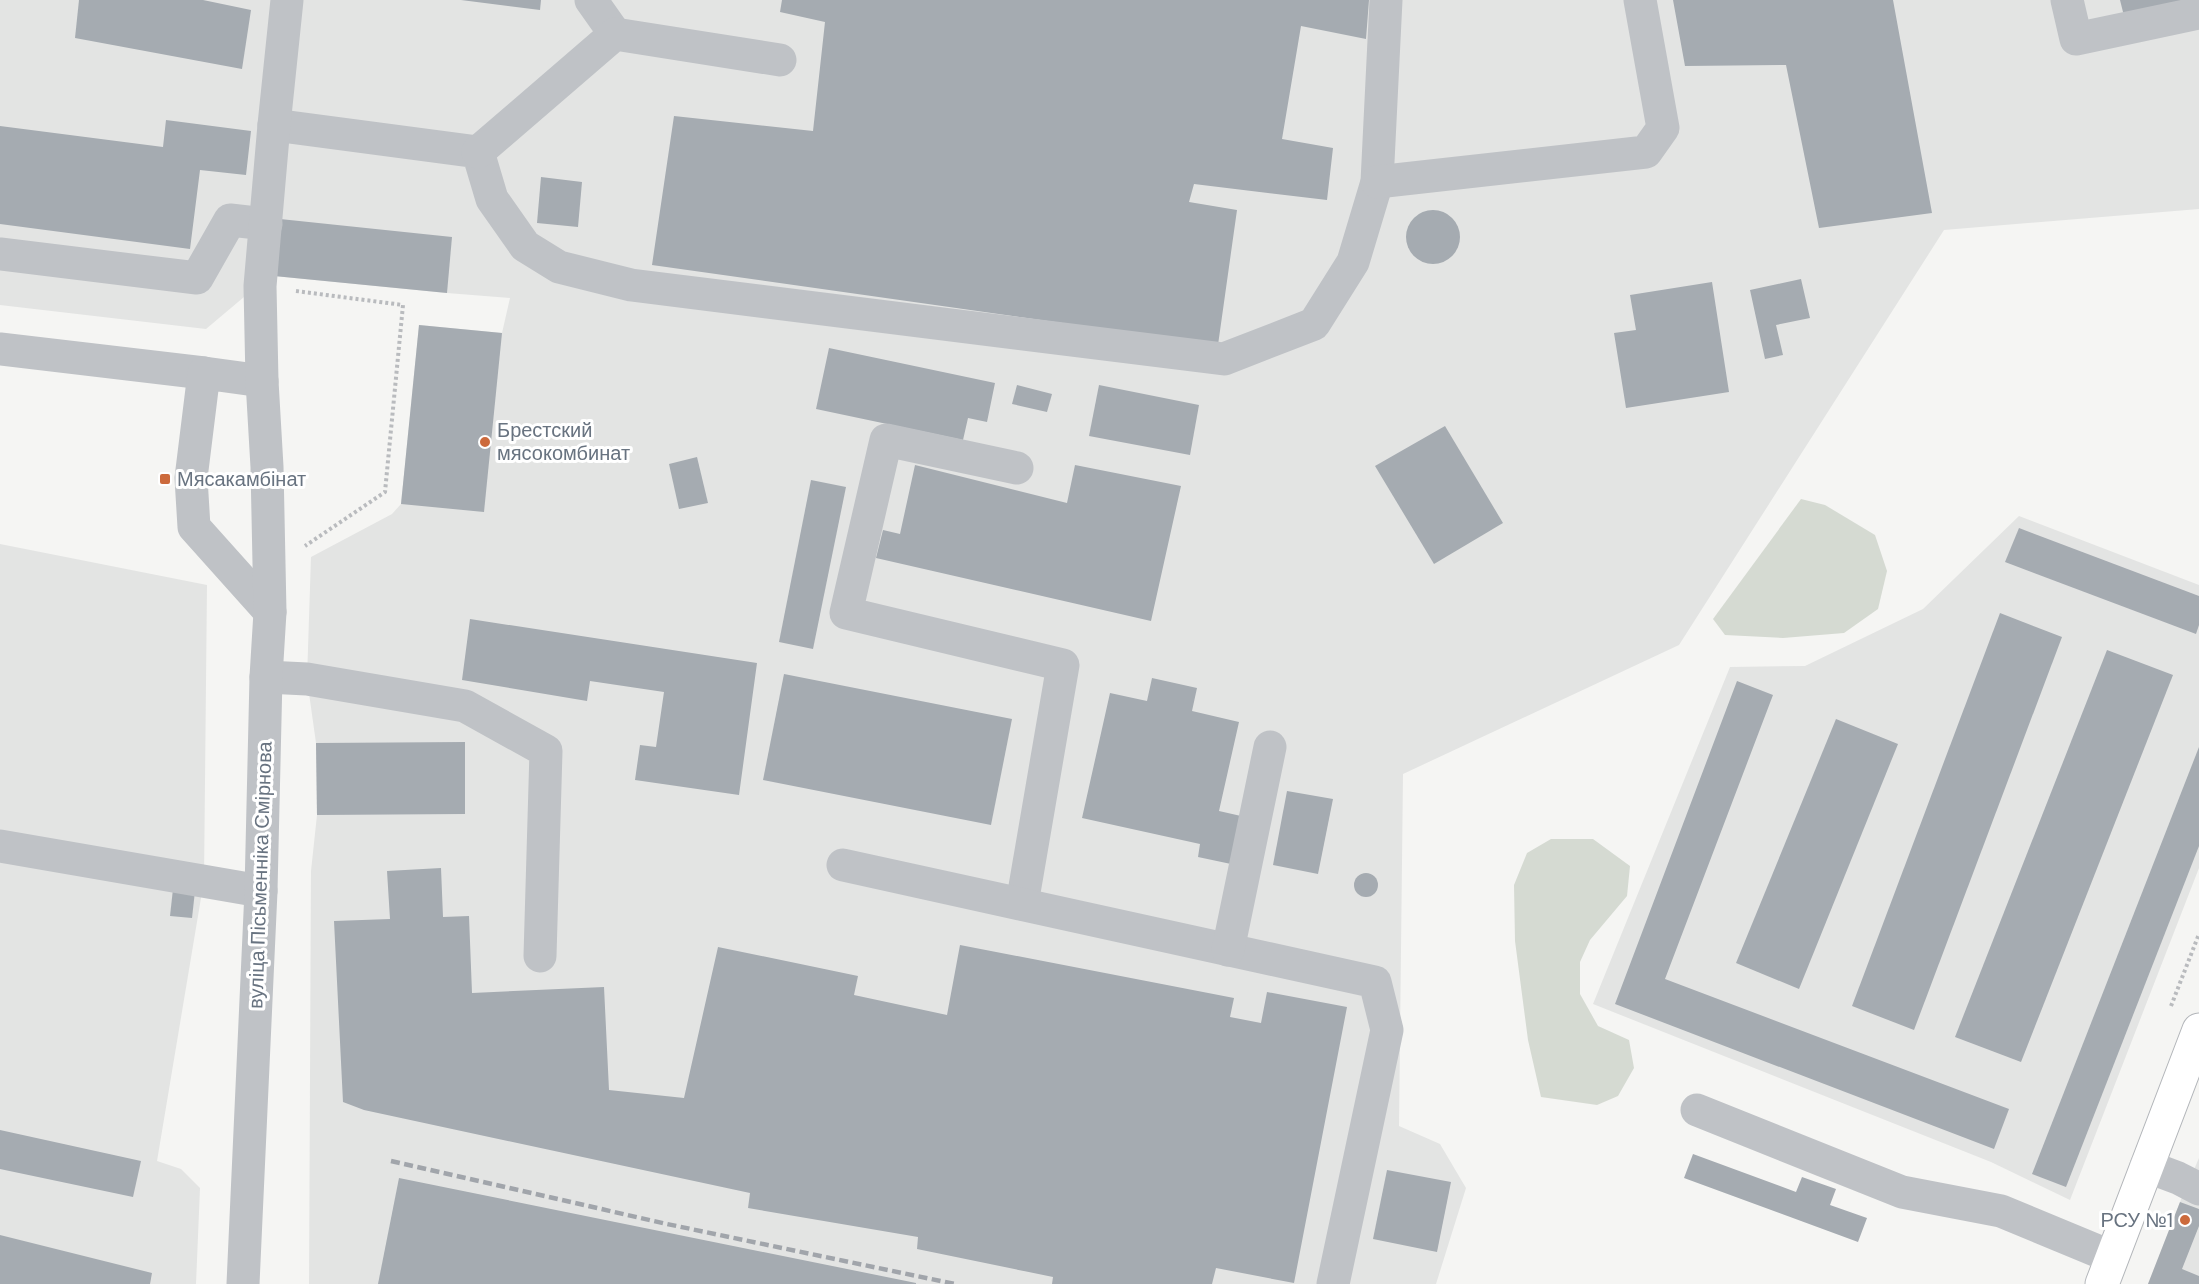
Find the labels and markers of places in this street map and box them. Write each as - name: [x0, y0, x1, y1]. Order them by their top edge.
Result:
- place label: Брестский мясокомбинат: [497, 417, 630, 466]
- marker: Брестский мясокомбинат: [478, 435, 492, 449]
- place label: Мясакамбінат: [177, 466, 306, 492]
- marker: Мясакамбінат: [158, 472, 172, 486]
- place label: РСУ №1: [2100, 1207, 2173, 1233]
- marker: РСУ №1: [2178, 1213, 2192, 1227]

